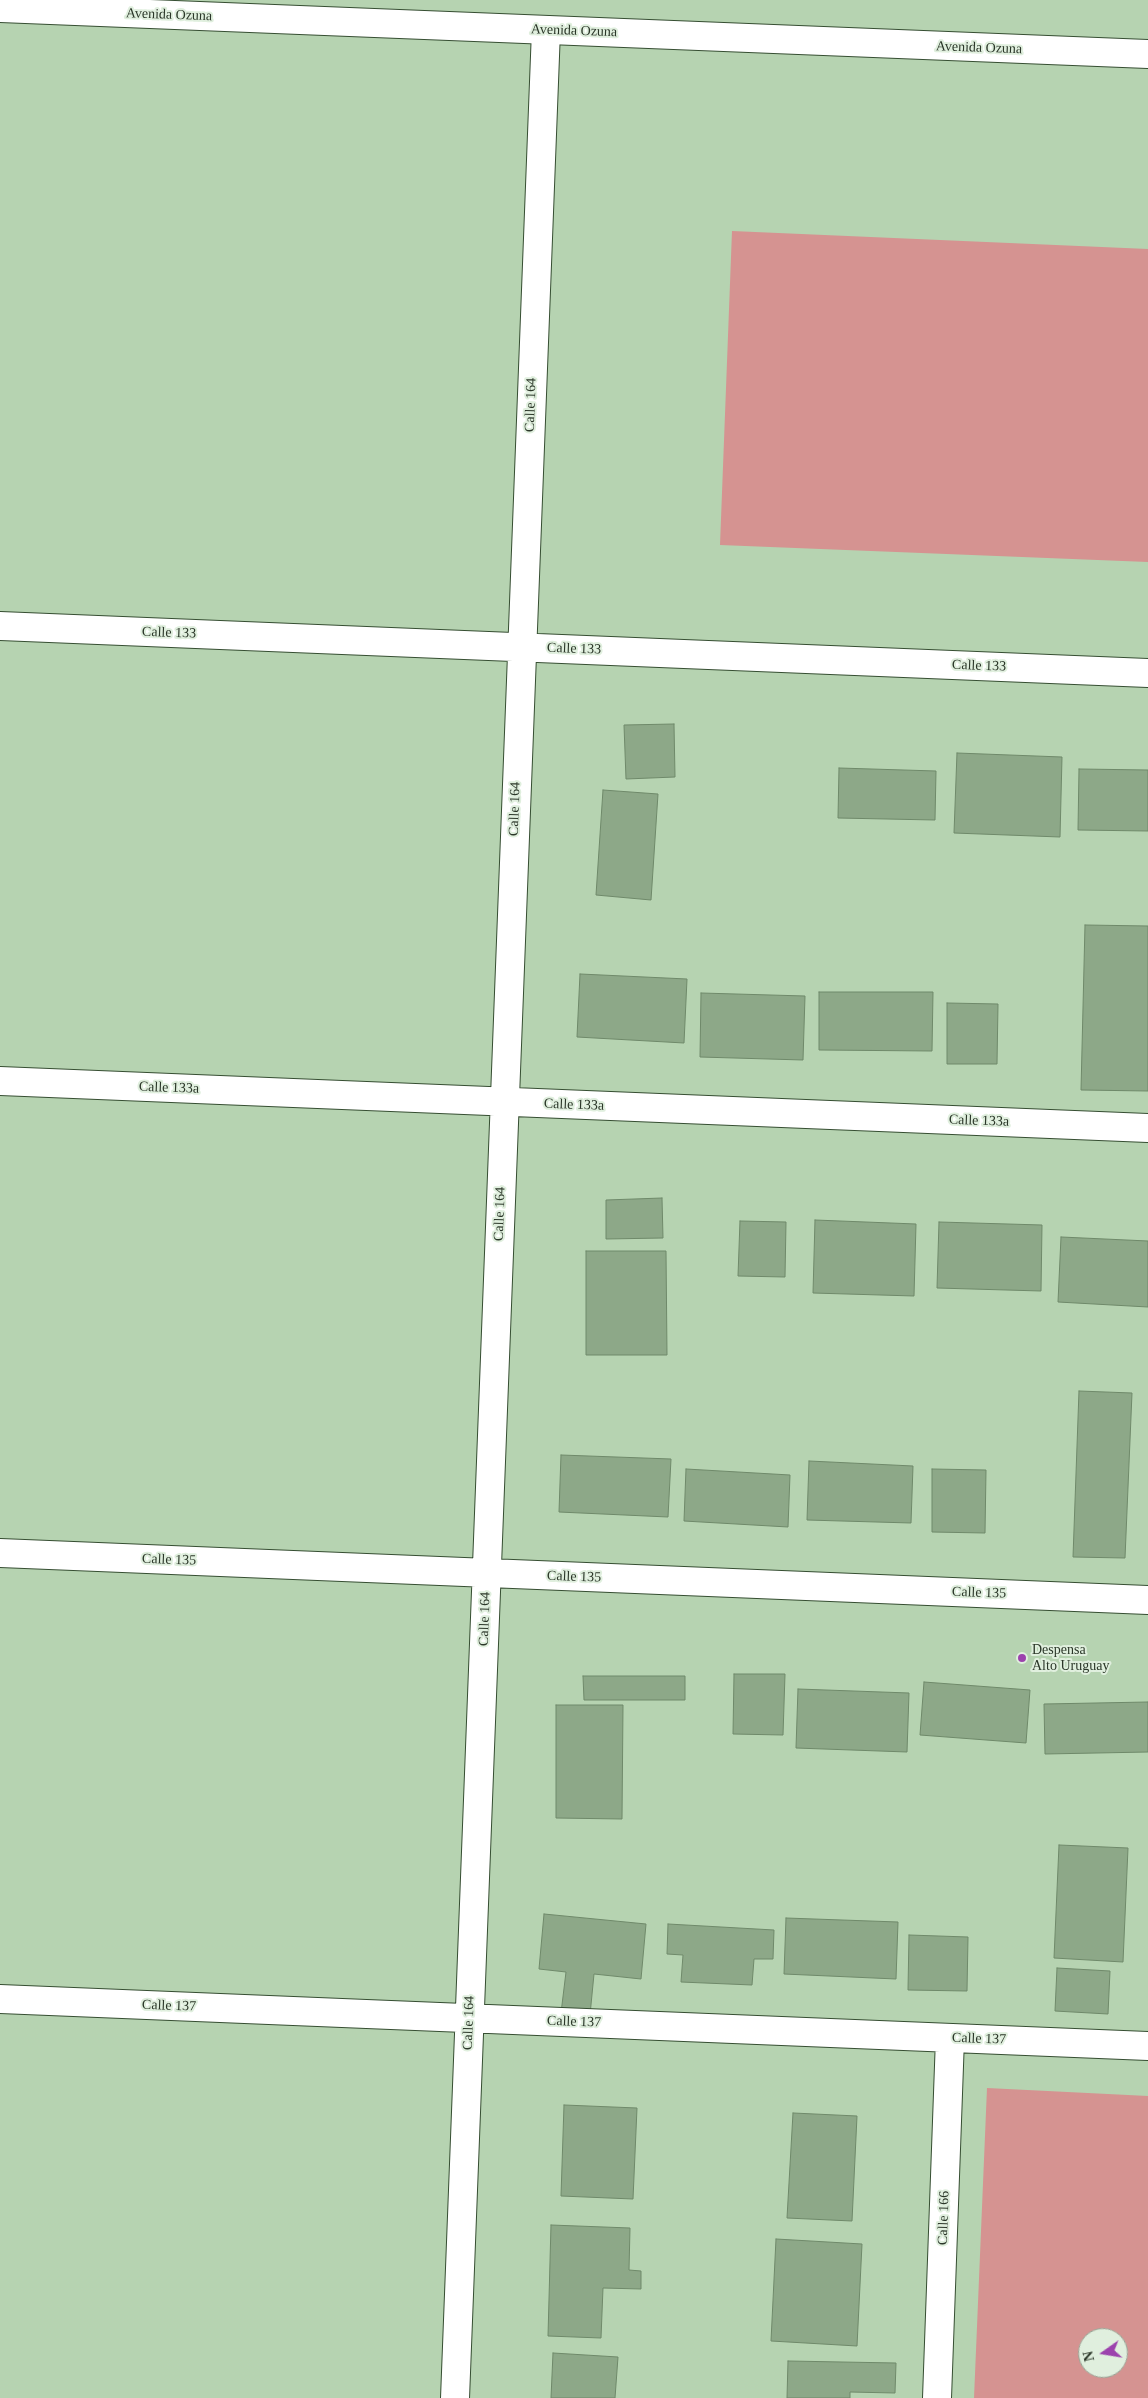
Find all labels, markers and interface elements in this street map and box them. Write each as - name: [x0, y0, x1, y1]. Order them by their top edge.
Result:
- street label: Avenida Ozuna: [126, 5, 212, 25]
- street label: Avenida Ozuna: [531, 21, 617, 41]
- street label: Avenida Ozuna: [936, 38, 1022, 58]
- street label: Calle 164: [522, 378, 540, 432]
- street label: Calle 133: [142, 624, 196, 642]
- street label: Calle 133: [547, 640, 601, 658]
- street label: Calle 133: [952, 657, 1006, 675]
- street label: Calle 164: [506, 782, 524, 836]
- street label: Calle 133a: [139, 1079, 199, 1097]
- street label: Calle 133a: [544, 1096, 604, 1114]
- street label: Calle 133a: [949, 1112, 1009, 1130]
- street label: Calle 164: [491, 1187, 509, 1241]
- street label: Calle 135: [142, 1551, 196, 1569]
- street label: Calle 135: [547, 1568, 601, 1586]
- street label: Calle 135: [952, 1584, 1006, 1602]
- street label: Calle 164: [476, 1592, 494, 1646]
- place label: Despensa Alto Uruguay: [1032, 1642, 1109, 1674]
- marker: Despensa Alto Uruguay: [1016, 1652, 1028, 1664]
- street label: Calle 164: [460, 1996, 478, 2050]
- street label: Calle 137: [142, 1997, 196, 2015]
- street label: Calle 137: [547, 2013, 601, 2031]
- street label: Calle 137: [952, 2030, 1006, 2048]
- street label: Calle 166: [935, 2191, 953, 2245]
- north arrow: [1078, 2328, 1128, 2378]
- text: N: [1080, 2350, 1097, 2363]

